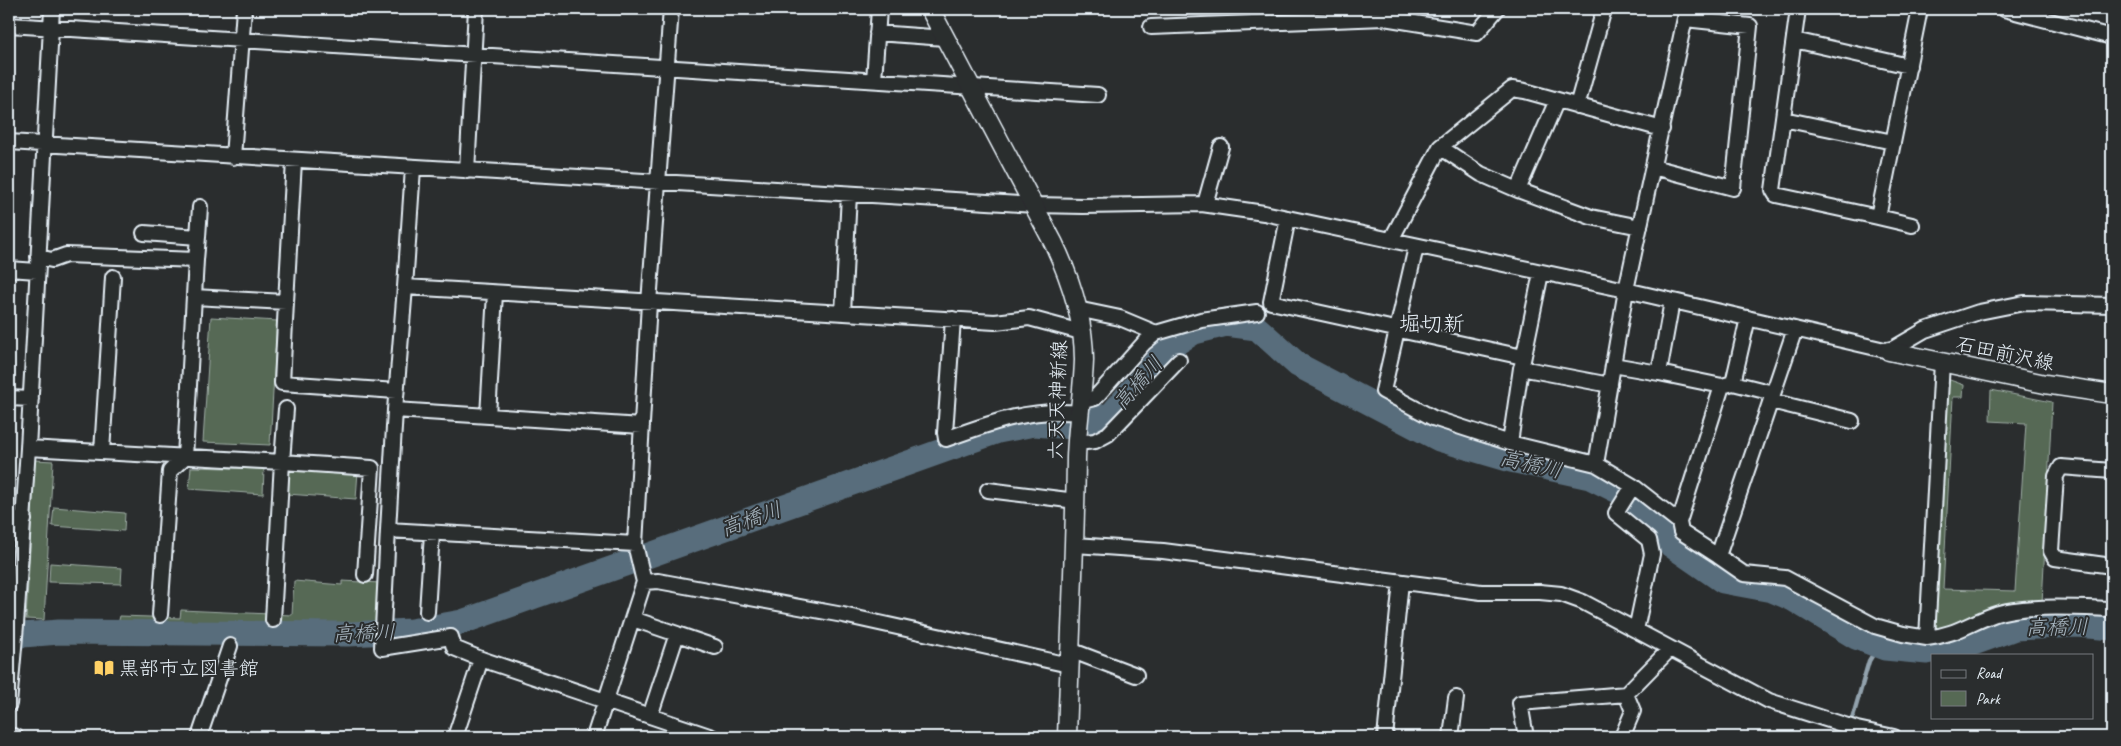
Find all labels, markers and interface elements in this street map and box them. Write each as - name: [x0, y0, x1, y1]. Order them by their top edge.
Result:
- district label: 堀切新: [1399, 310, 1465, 338]
- street label: 石田前沢線: [1953, 331, 2056, 376]
- street label: 六天天神新線: [1043, 340, 1072, 460]
- water label: 高橋川: [1108, 351, 1168, 415]
- water label: 高橋川: [1497, 444, 1565, 484]
- water label: 高橋川: [717, 496, 785, 542]
- water label: 高橋川: [2025, 613, 2089, 641]
- water label: 高橋川: [332, 619, 396, 647]
- legend: [1931, 654, 2094, 718]
- place label: 黒部市立図書館: [119, 656, 259, 681]
- library icon: 黒部市立図書館: [93, 657, 115, 679]
- text: Road: [1976, 664, 2003, 683]
- text: Park: [1976, 690, 2001, 709]

